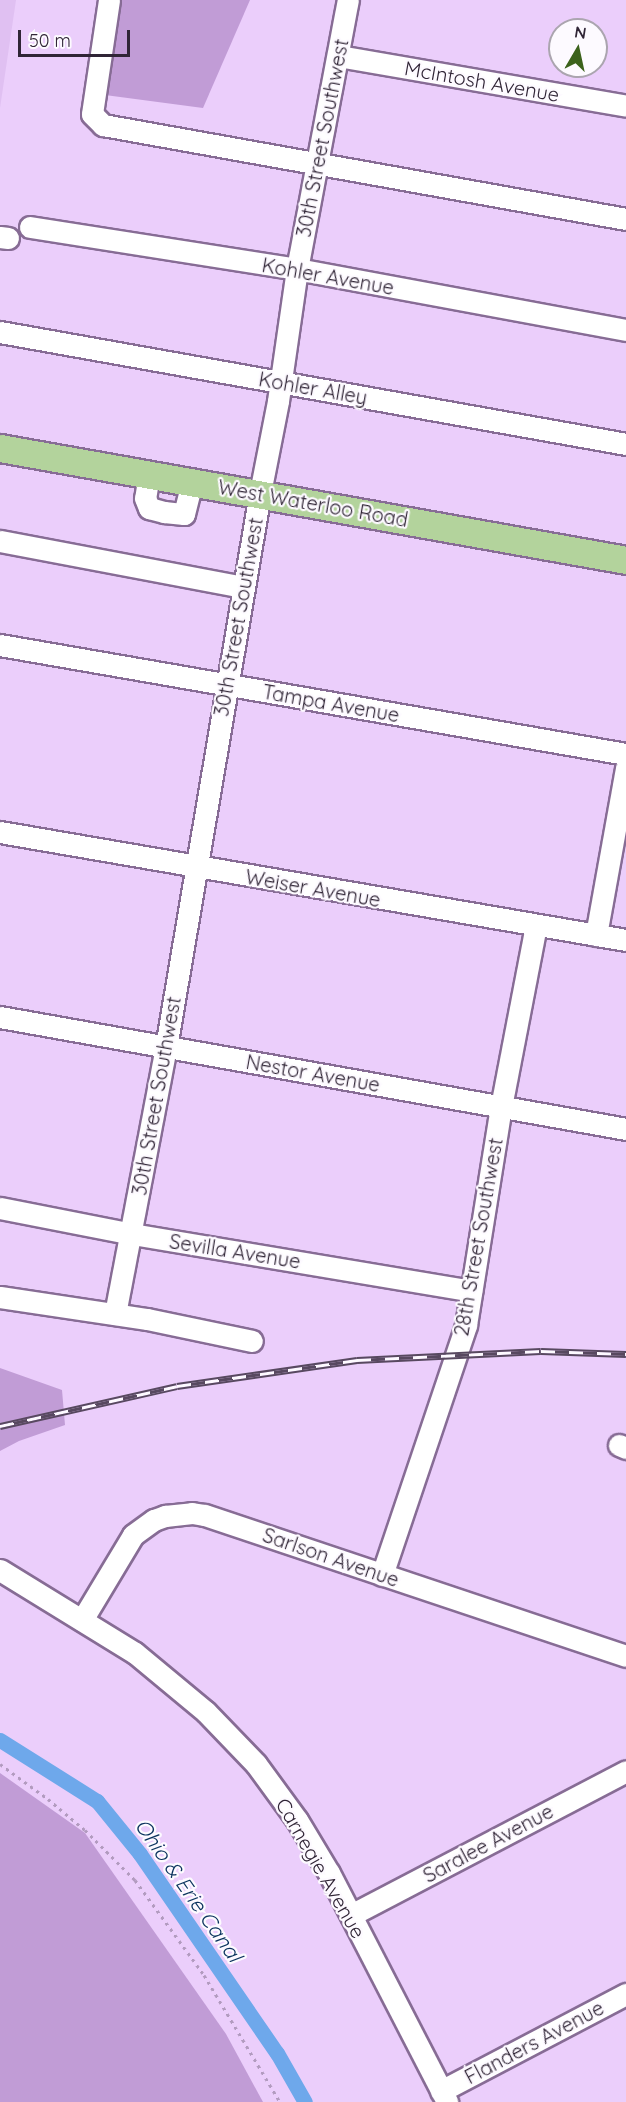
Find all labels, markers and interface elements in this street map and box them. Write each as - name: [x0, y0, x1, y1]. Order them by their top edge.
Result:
- scale bar: [21, 18, 134, 56]
- north arrow: [548, 18, 608, 78]
- text: N: [573, 21, 588, 43]
- text: 50 m: [29, 29, 71, 52]
- street label: 30th Street Southwest: [291, 37, 353, 239]
- street label: McIntosh Avenue: [403, 56, 561, 106]
- street label: Kohler Avenue: [260, 253, 396, 299]
- street label: Kohler Alley: [257, 367, 369, 409]
- street label: West Waterloo Road: [216, 474, 410, 532]
- street label: 30th Street Southwest: [209, 516, 267, 718]
- street label: Tampa Avenue: [261, 679, 401, 727]
- street label: Weiser Avenue: [244, 864, 382, 912]
- street label: 30th Street Southwest: [127, 995, 185, 1197]
- street label: Nestor Avenue: [244, 1049, 382, 1097]
- street label: 28th Street Southwest: [449, 1136, 507, 1338]
- street label: Sevilla Avenue: [168, 1229, 302, 1273]
- street label: Sarlson Avenue: [260, 1522, 402, 1592]
- street label: Carnegie Avenue: [271, 1794, 371, 1942]
- street label: Saralee Avenue: [419, 1799, 557, 1887]
- water label: Ohio & Erie Canal: [130, 1813, 248, 1967]
- street label: Flanders Avenue: [460, 1995, 608, 2089]

